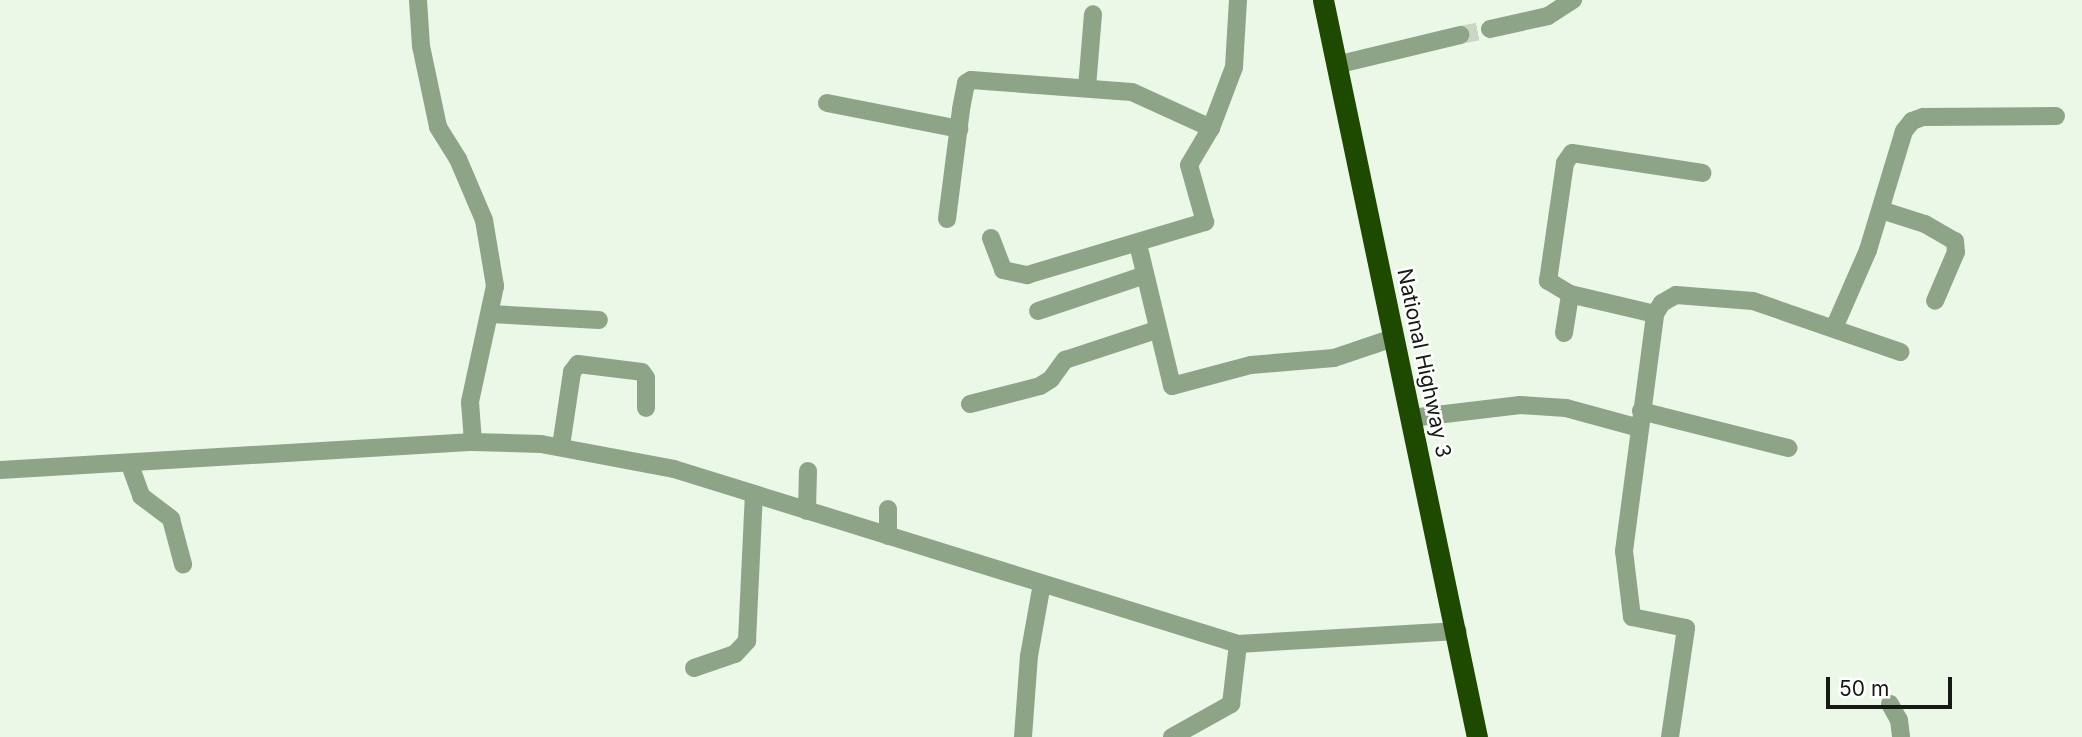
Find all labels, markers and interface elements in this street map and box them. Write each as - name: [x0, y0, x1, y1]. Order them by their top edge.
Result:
- street label: National Highway 3: [1392, 266, 1456, 460]
- scale bar: [1830, 664, 1956, 708]
- text: 50 m: [1839, 676, 1889, 701]

